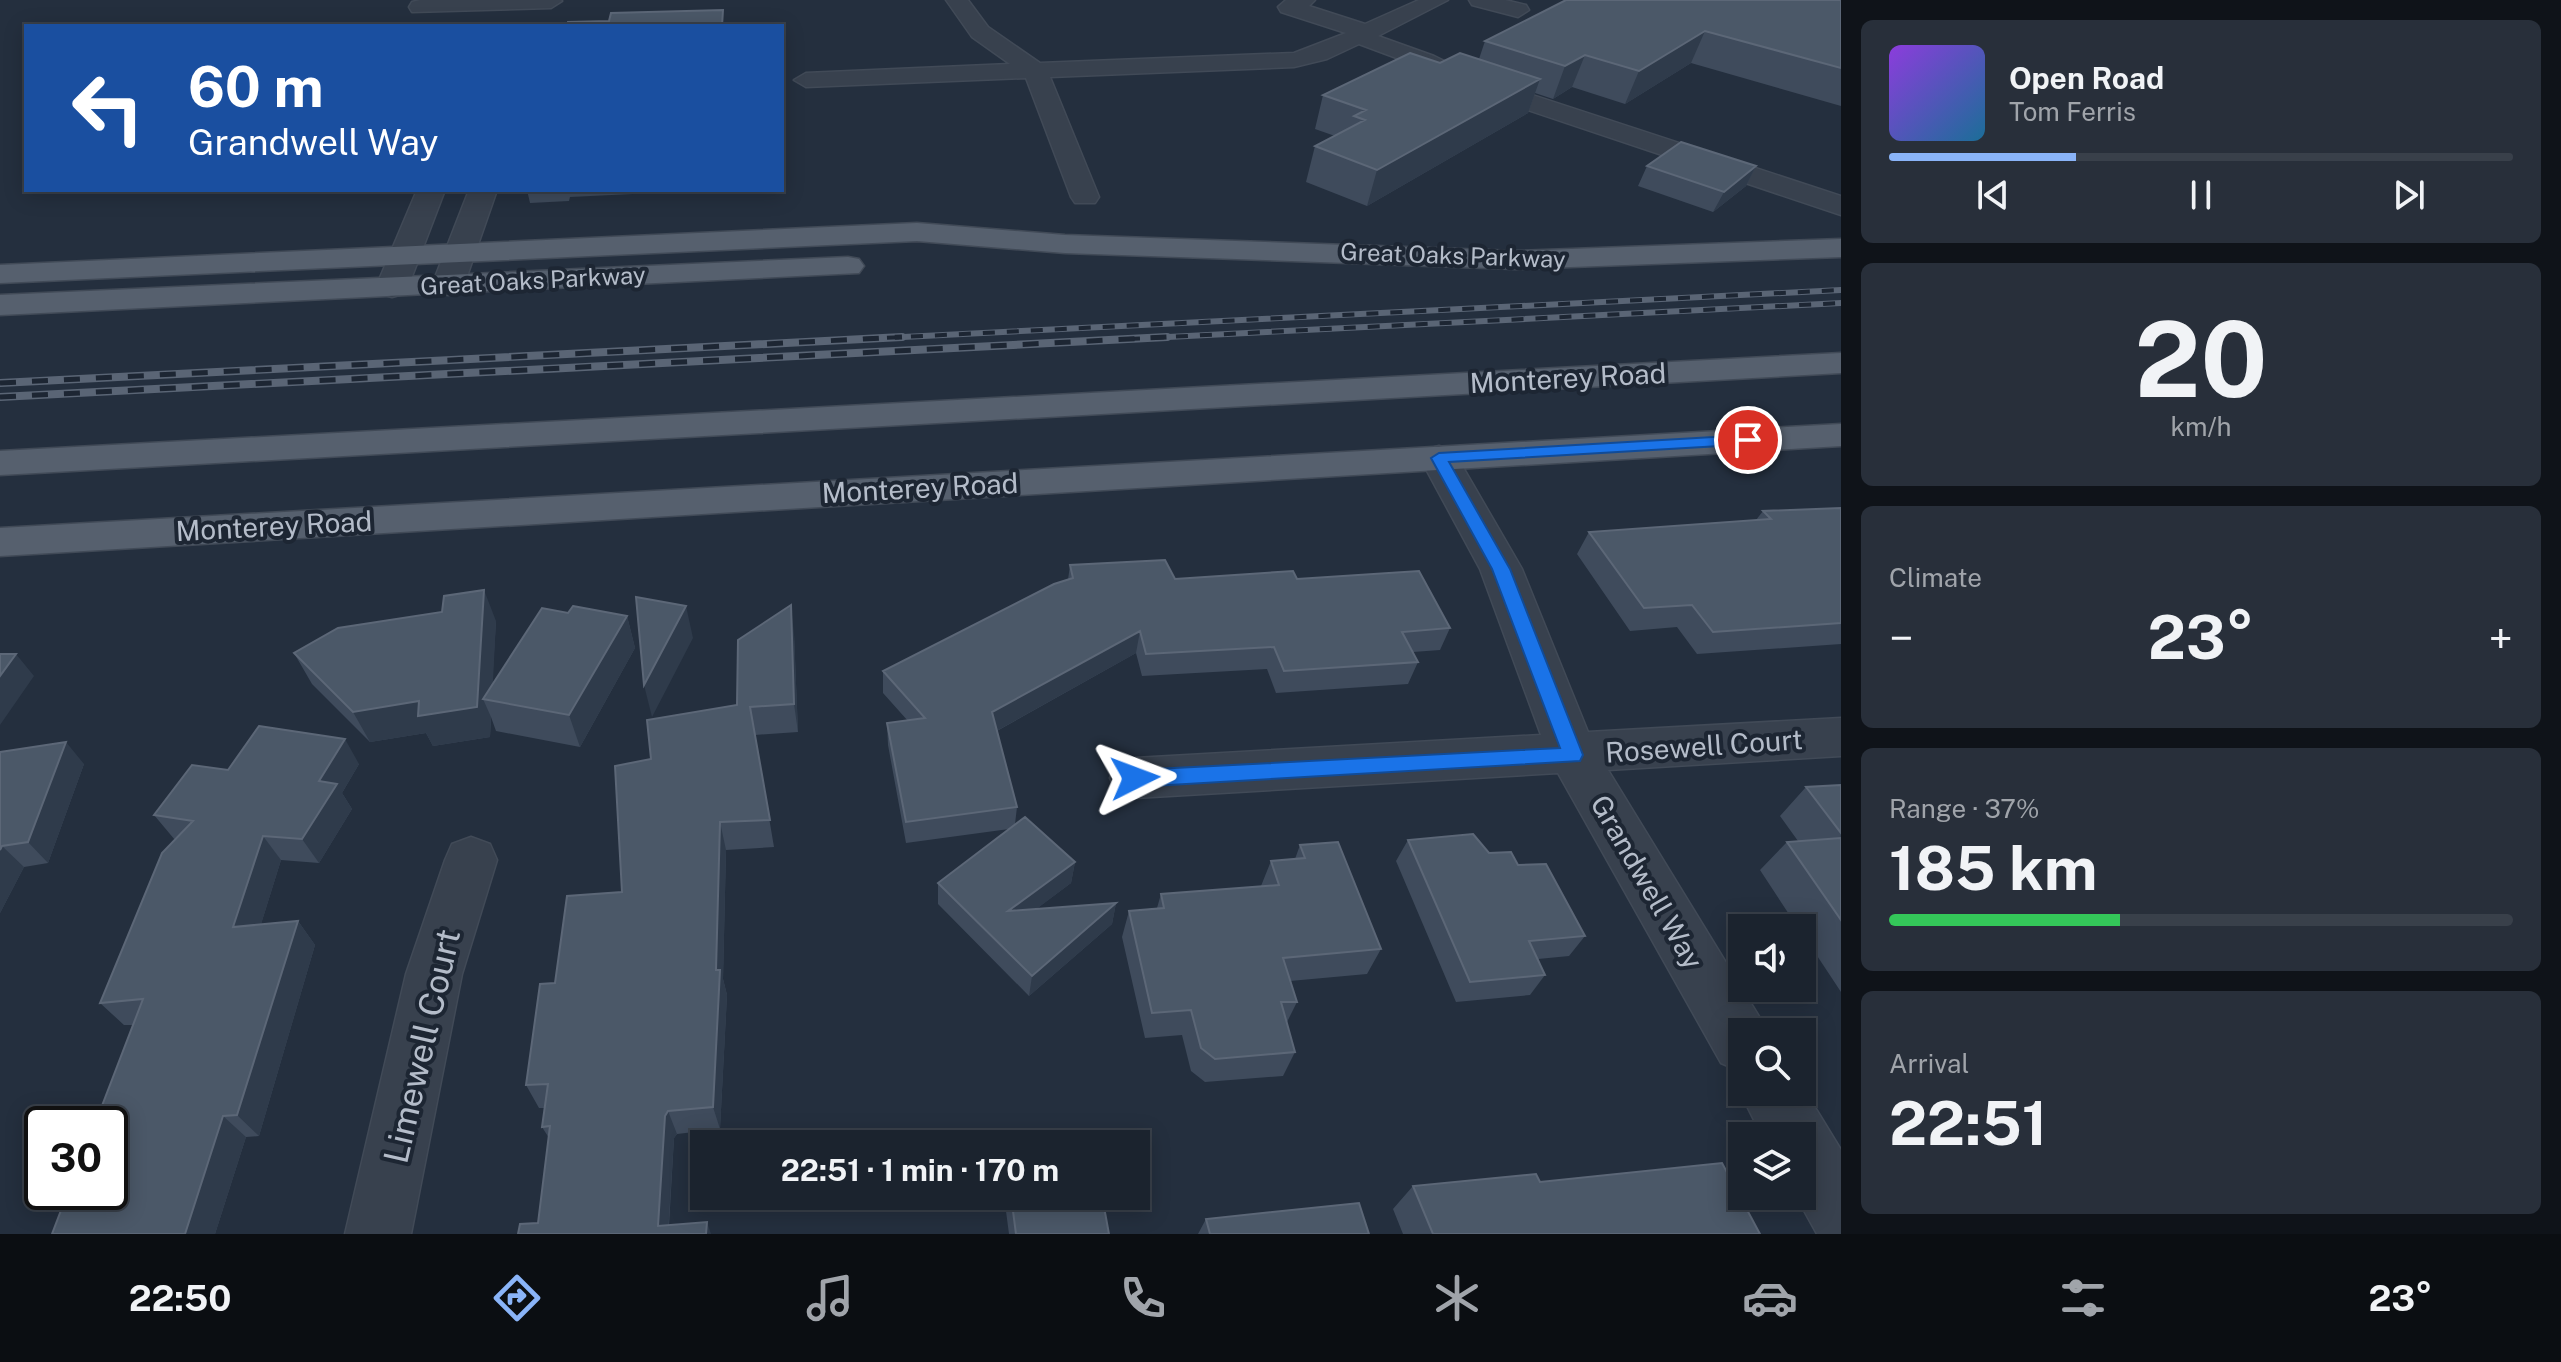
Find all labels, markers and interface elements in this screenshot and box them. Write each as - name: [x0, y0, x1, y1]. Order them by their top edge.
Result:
- text: 60 m: [188, 54, 324, 120]
- icon: left: [56, 56, 160, 160]
- text: Open Road: [2009, 60, 2164, 96]
- text: Tom Ferris: [2009, 96, 2136, 127]
- text: Grandwell Way: [188, 121, 439, 163]
- icon: previous: [1971, 173, 2015, 217]
- icon: pause: [2179, 173, 2223, 217]
- icon: next: [2387, 173, 2431, 217]
- street label: Great Oaks Parkway: [1340, 237, 1566, 273]
- street label: Great Oaks Parkway: [420, 260, 646, 300]
- text: 20: [2134, 298, 2268, 420]
- street label: Monterey Road: [1469, 356, 1667, 399]
- pin: [1714, 406, 1782, 474]
- text: km/h: [2170, 411, 2232, 442]
- icon: arrive: [1726, 418, 1770, 462]
- street label: Monterey Road: [821, 466, 1019, 509]
- street label: Monterey Road: [175, 504, 373, 547]
- text: Climate: [1889, 562, 1982, 593]
- text: 23°: [2148, 602, 2254, 673]
- text: −: [1889, 612, 1913, 664]
- text: +: [2489, 612, 2513, 664]
- street label: Rosewell Court: [1604, 722, 1804, 769]
- position arrow: [1093, 736, 1177, 820]
- street label: Grandwell Way: [1584, 789, 1710, 974]
- text: Range · 37%: [1889, 793, 2039, 824]
- text: 185 km: [1889, 833, 2097, 904]
- map controls: [1728, 914, 1816, 1210]
- button: sound: [1728, 914, 1816, 1002]
- street label: Limewell Court: [376, 925, 468, 1167]
- button: search: [1728, 1018, 1816, 1106]
- text: Arrival: [1889, 1048, 1969, 1079]
- text: 22:51: [1889, 1088, 2048, 1159]
- speed limit sign: 30: [24, 1106, 128, 1210]
- button: layers: [1728, 1122, 1816, 1210]
- text: 22:51 · 1 min · 170 m: [781, 1152, 1059, 1188]
- icon: directions: [489, 1270, 545, 1326]
- icon: music: [802, 1270, 858, 1326]
- icon: phone: [1115, 1270, 1171, 1326]
- icon: climate: [1429, 1270, 1485, 1326]
- icon: car: [1742, 1270, 1798, 1326]
- icon: filters: [2055, 1270, 2111, 1326]
- text: 22:50: [129, 1277, 232, 1319]
- text: 23°: [2368, 1277, 2432, 1319]

